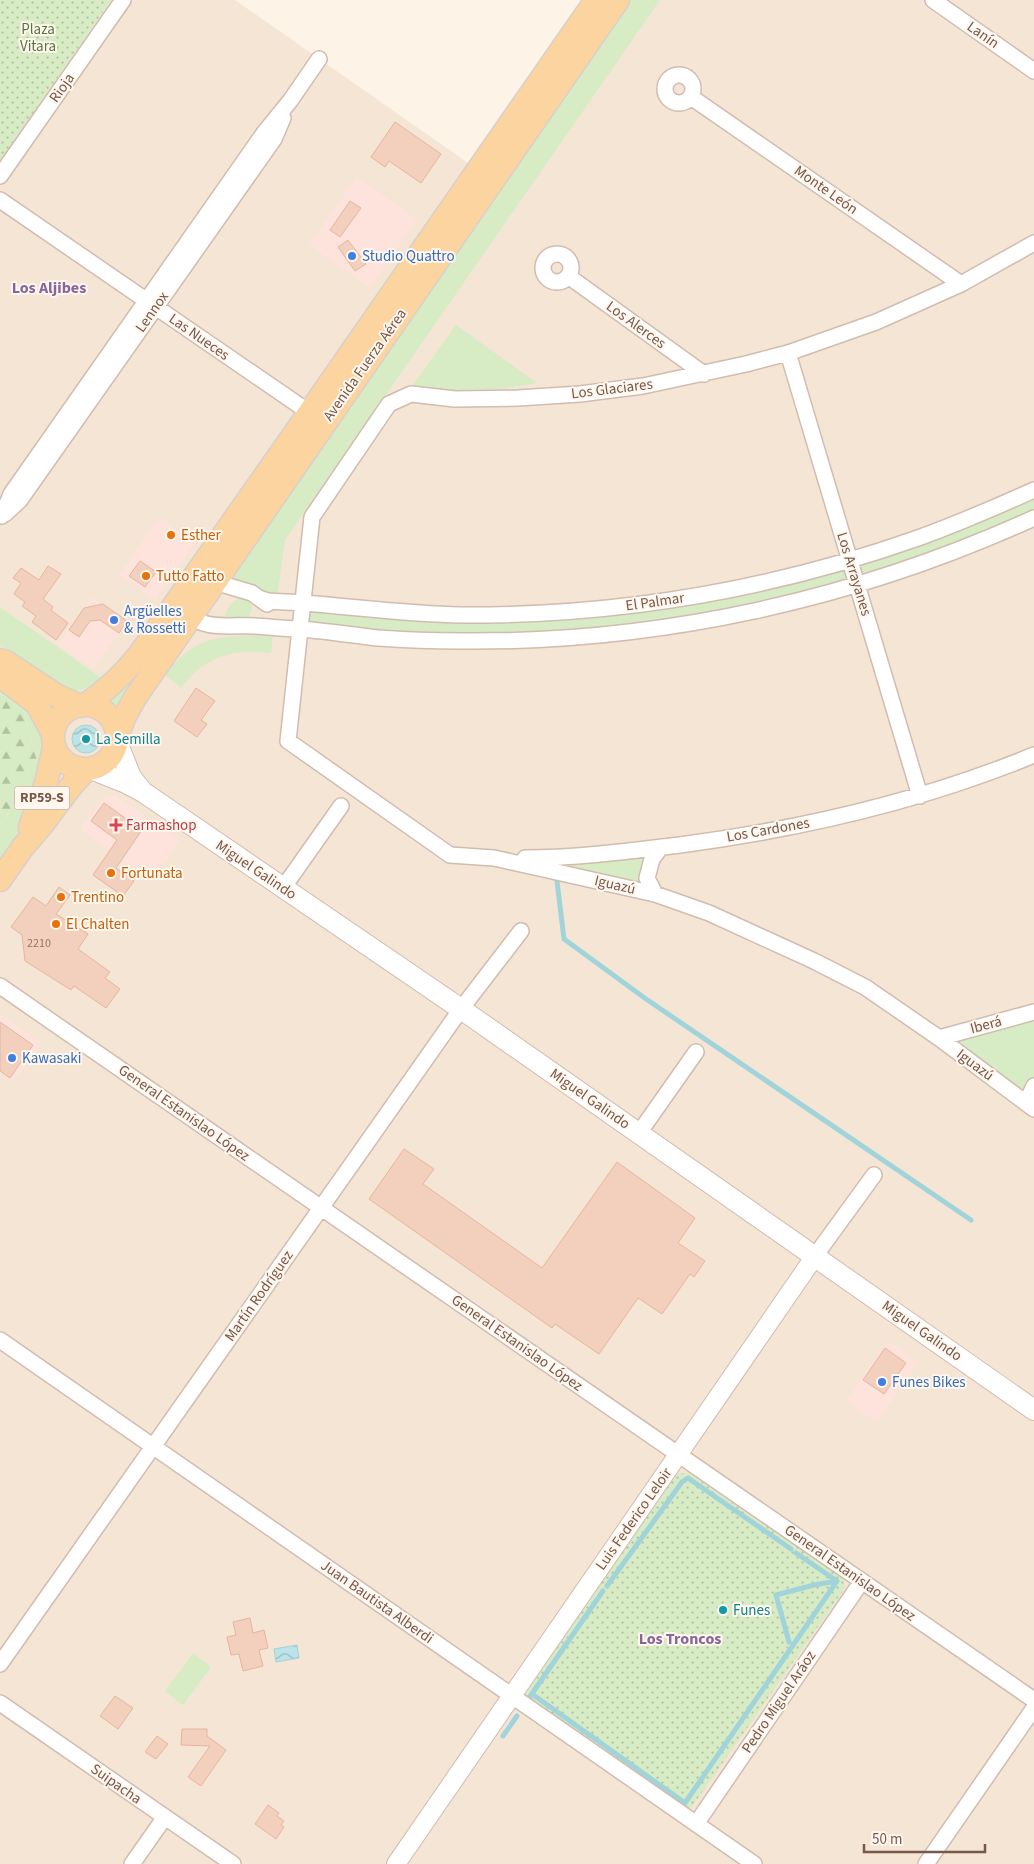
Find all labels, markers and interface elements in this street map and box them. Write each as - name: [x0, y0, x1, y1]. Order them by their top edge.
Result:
- street label: Lanín: [963, 16, 1003, 54]
- park label: Plaza Vitara: [20, 19, 56, 57]
- street label: Rioja: [44, 69, 80, 107]
- street label: Monte León: [790, 160, 862, 220]
- place label: Studio Quattro: [362, 246, 455, 267]
- marker: Studio Quattro: [346, 250, 358, 262]
- district label: Los Aljibes: [12, 277, 86, 299]
- street label: Lennox: [130, 287, 174, 337]
- street label: Los Alerces: [602, 296, 670, 354]
- street label: Avenida Fuerza Aérea: [318, 304, 412, 426]
- street label: Las Nueces: [164, 308, 234, 366]
- street label: Los Glaciares: [570, 374, 654, 404]
- place label: Esther: [181, 525, 222, 546]
- marker: Esther: [165, 529, 177, 541]
- street label: Los Arrayanes: [831, 530, 877, 618]
- place label: Tutto Fatto: [156, 566, 224, 587]
- marker: Tutto Fatto: [140, 570, 152, 582]
- street label: El Palmar: [624, 587, 687, 617]
- place label: Argüelles & Rossetti: [124, 601, 186, 639]
- marker: Argüelles & Rossetti: [108, 614, 120, 626]
- place label: La Semilla: [96, 729, 161, 750]
- marker: La Semilla: [80, 733, 92, 745]
- road number: RP59-S: [15, 786, 70, 810]
- street label: Los Cardones: [725, 812, 811, 848]
- place label: Farmashop: [126, 815, 197, 836]
- marker: Farmashop: [110, 819, 122, 831]
- street label: Miguel Galindo: [211, 835, 301, 905]
- place label: Fortunata: [121, 863, 183, 884]
- marker: Fortunata: [105, 867, 117, 879]
- street label: Iguazú: [592, 870, 638, 900]
- place label: Trentino: [71, 887, 124, 908]
- marker: Trentino: [55, 891, 67, 903]
- place label: El Chalten: [66, 914, 129, 935]
- marker: El Chalten: [50, 918, 62, 930]
- house number: 2210: [27, 935, 51, 952]
- street label: Iberá: [968, 1011, 1004, 1039]
- street label: Iguazú: [952, 1044, 998, 1086]
- place label: Kawasaki: [22, 1048, 81, 1069]
- marker: Kawasaki: [6, 1052, 18, 1064]
- street label: General Estanislao López: [114, 1060, 254, 1166]
- street label: Miguel Galindo: [546, 1064, 634, 1134]
- street label: Martín Rodríguez: [220, 1246, 298, 1346]
- street label: General Estanislao López: [447, 1290, 587, 1396]
- street label: Miguel Galindo: [878, 1296, 966, 1366]
- place label: Funes Bikes: [892, 1372, 966, 1393]
- marker: Funes Bikes: [876, 1376, 888, 1388]
- street label: Luis Federico Leloir: [591, 1463, 678, 1574]
- street label: General Estanislao López: [780, 1520, 920, 1626]
- street label: Juan Bautista Alberdi: [316, 1555, 438, 1649]
- place label: Funes: [733, 1600, 770, 1621]
- marker: Funes: [717, 1604, 729, 1616]
- district label: Los Troncos: [639, 1628, 721, 1650]
- street label: Pedro Miguel Aráoz: [737, 1647, 821, 1757]
- street label: Suipacha: [86, 1759, 146, 1809]
- scale bar: [864, 1822, 985, 1854]
- text: 50 m: [872, 1829, 902, 1850]

